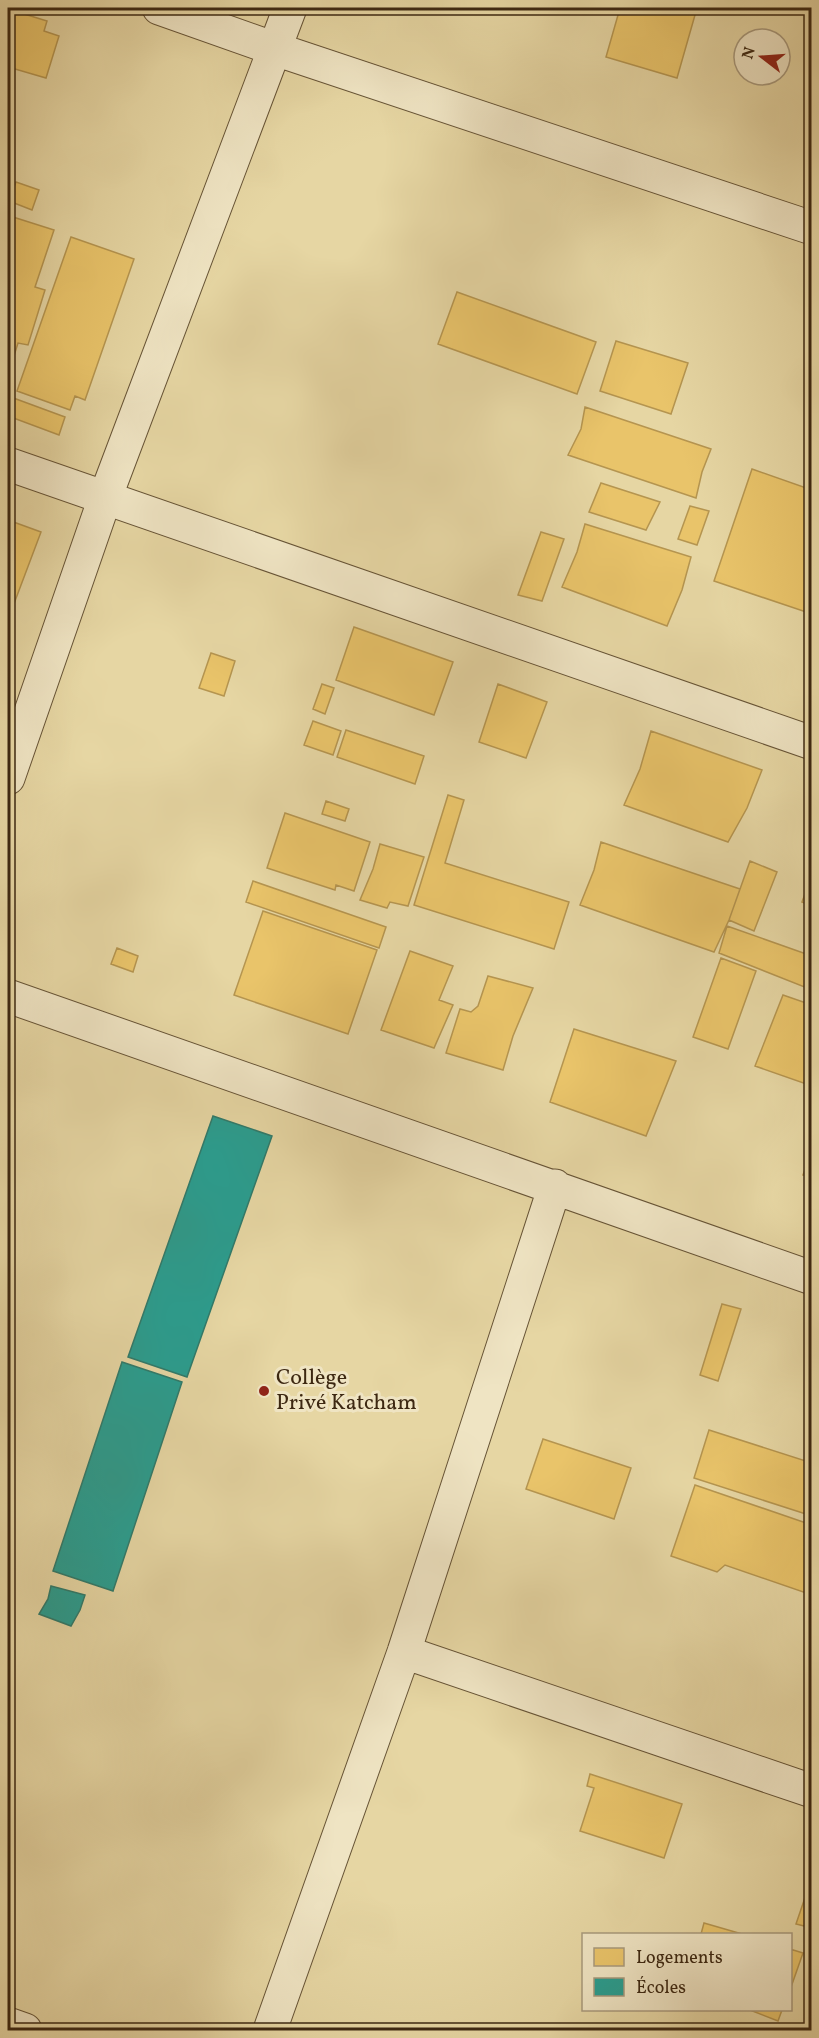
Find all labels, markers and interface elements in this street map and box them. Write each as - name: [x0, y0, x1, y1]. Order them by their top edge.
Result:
- north arrow: [732, 27, 792, 87]
- text: N: [737, 44, 762, 62]
- place label: Collège Privé Katcham: [276, 1363, 417, 1419]
- marker: Collège Privé Katcham: [257, 1384, 271, 1398]
- legend: [582, 1933, 792, 2011]
- text: Logements: [636, 1946, 723, 1971]
- text: Écoles: [636, 1976, 686, 2001]

